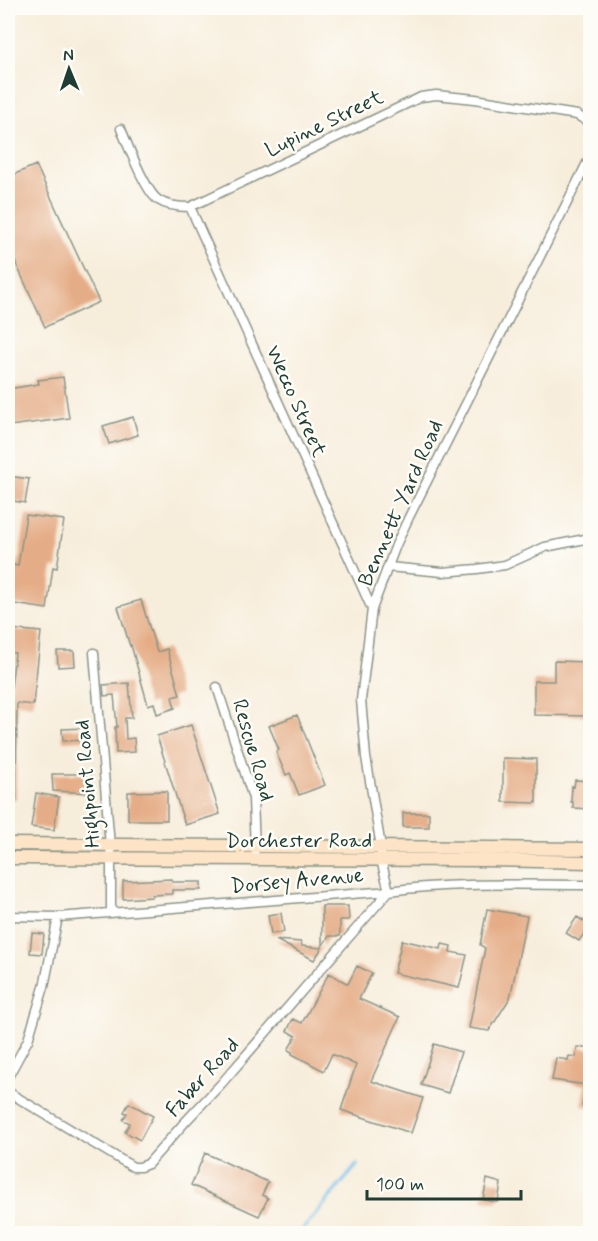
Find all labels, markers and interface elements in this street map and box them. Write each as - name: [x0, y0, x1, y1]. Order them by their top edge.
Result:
- north arrow: [39, 39, 99, 99]
- text: N: [63, 45, 74, 66]
- street label: Lupine Street: [261, 83, 389, 165]
- street label: Wecco Street: [259, 341, 333, 462]
- street label: Bennett Yard Road: [352, 416, 450, 591]
- street label: Rescue Road: [225, 696, 281, 805]
- street label: Highpoint Road: [68, 718, 110, 849]
- street label: Dorchester Road: [226, 827, 372, 855]
- street label: Dorsey Avenue: [229, 861, 365, 901]
- street label: Faber Road: [160, 1032, 246, 1123]
- scale bar: [367, 1163, 522, 1201]
- text: 100 m: [376, 1173, 424, 1197]

